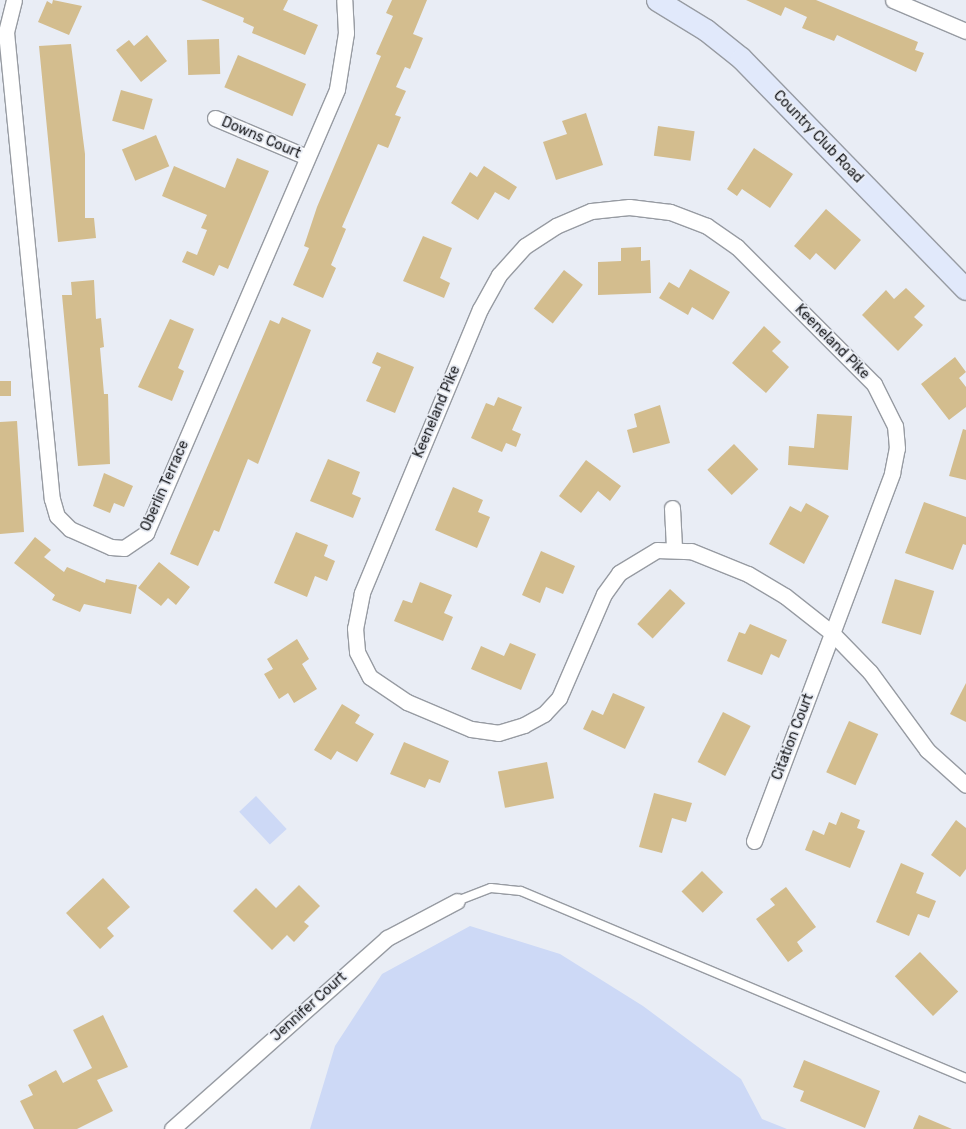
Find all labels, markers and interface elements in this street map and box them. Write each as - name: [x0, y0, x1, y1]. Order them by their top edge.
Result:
- street label: Country Club Road: [770, 87, 866, 187]
- street label: Downs Court: [219, 114, 303, 162]
- street label: Keeneland Pike: [791, 301, 873, 383]
- street label: Keeneland Pike: [410, 363, 464, 461]
- street label: Oberlin Terrace: [137, 438, 193, 534]
- street label: Citation Court: [769, 691, 817, 783]
- street label: Jennifer Court: [268, 969, 350, 1045]

